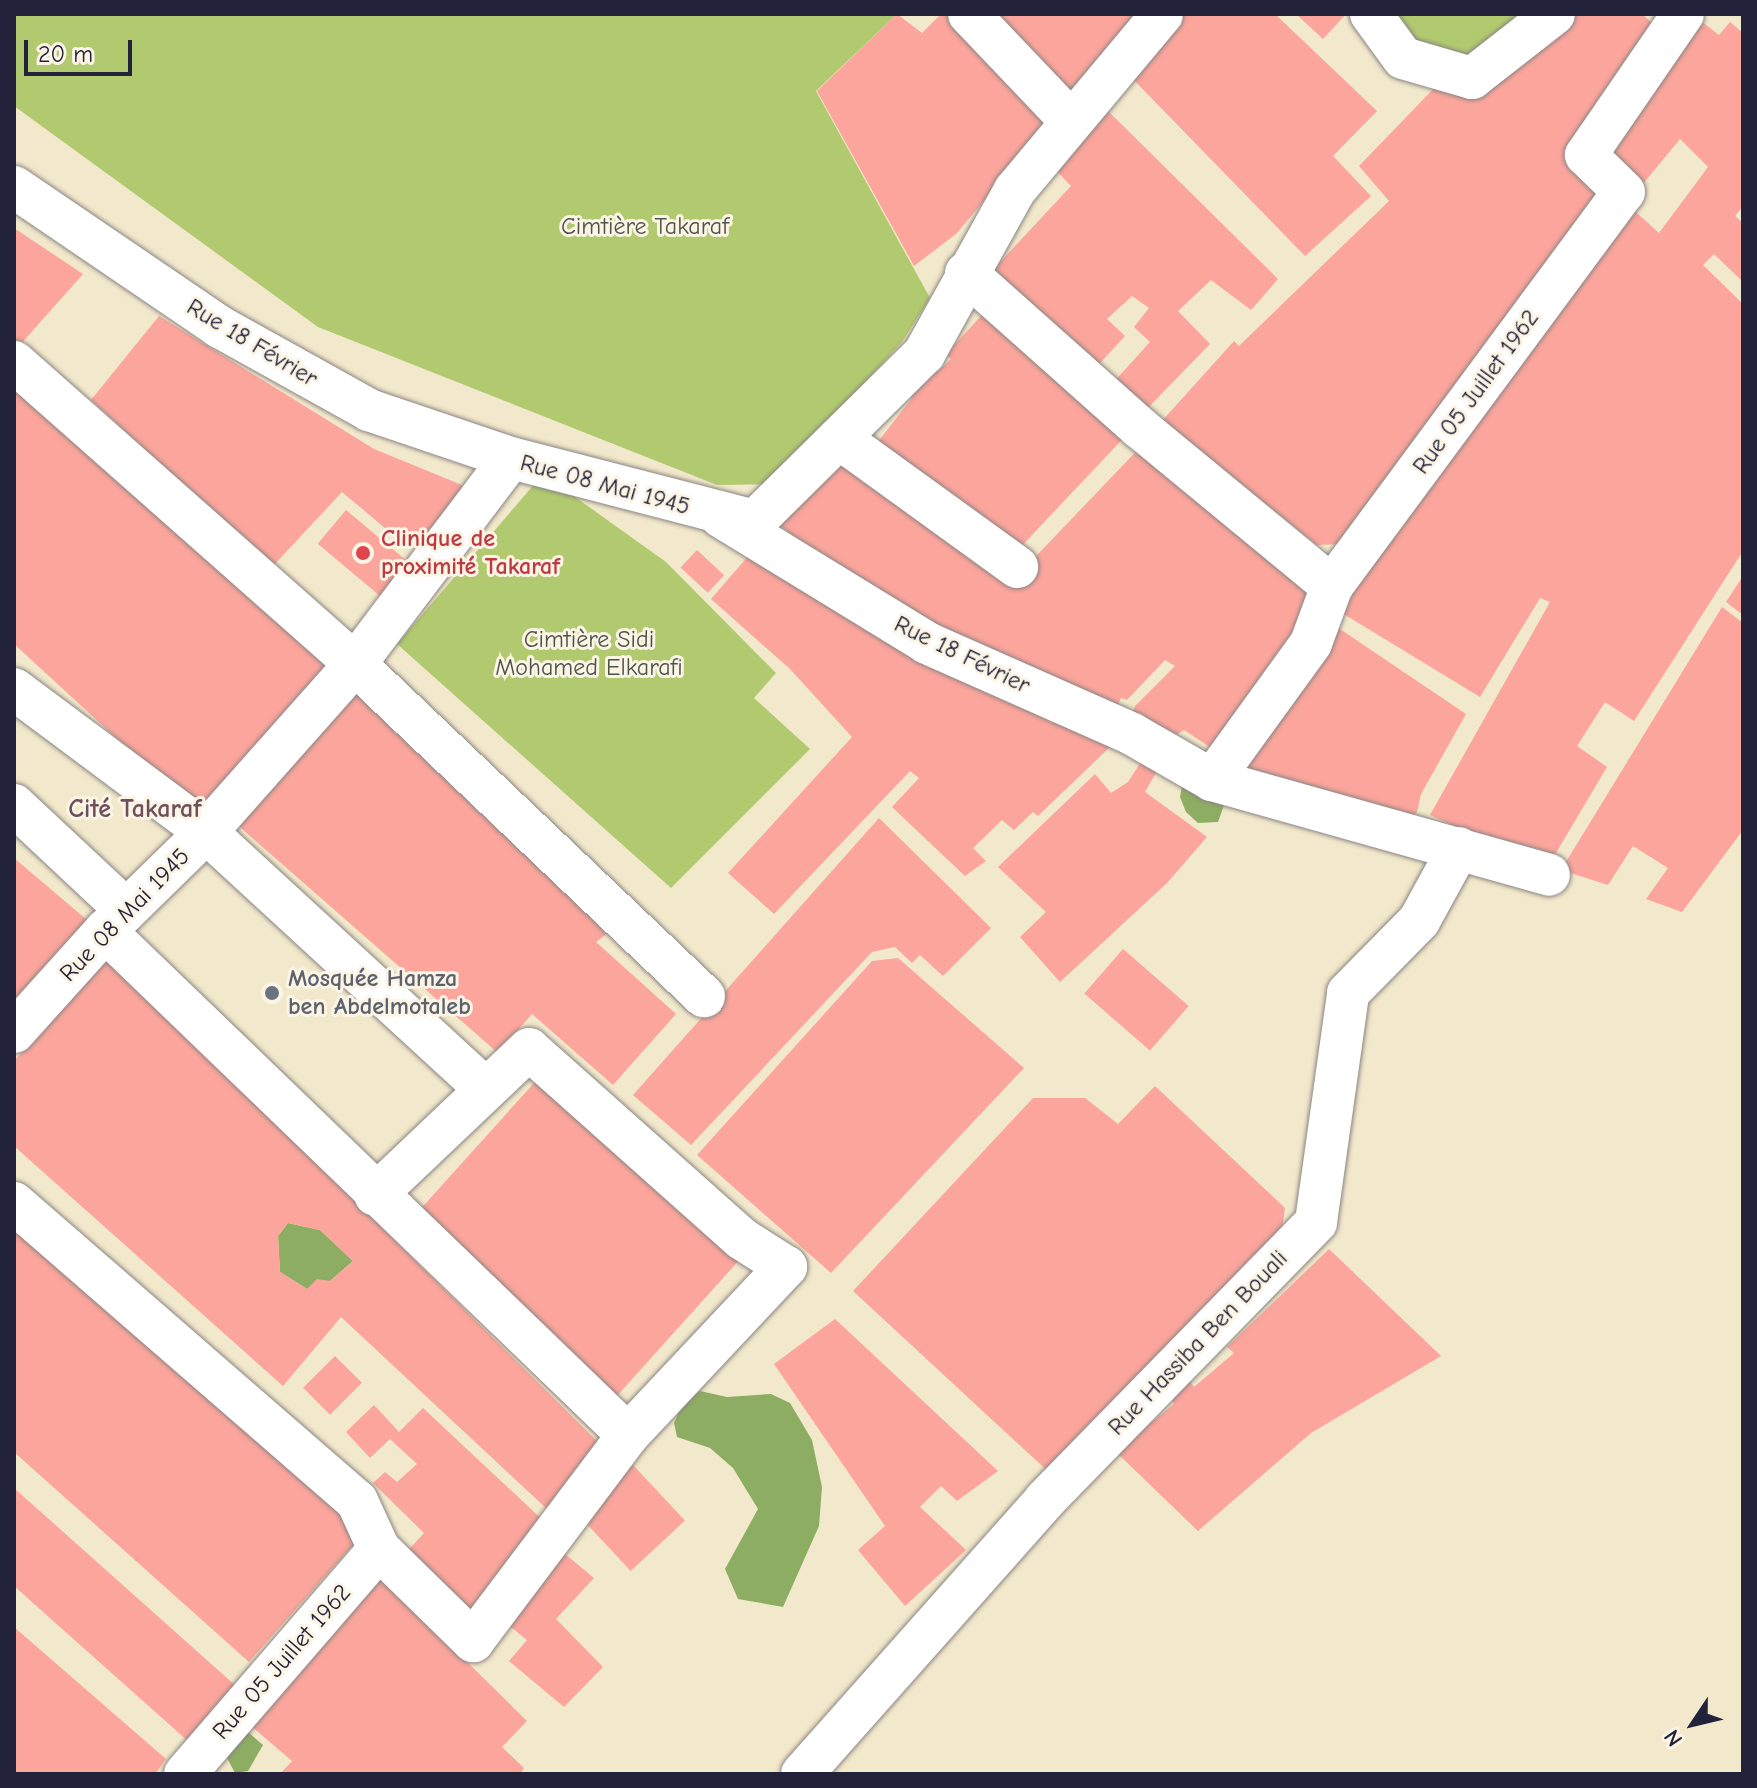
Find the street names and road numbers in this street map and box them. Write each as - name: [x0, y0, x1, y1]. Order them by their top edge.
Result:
- street label: Rue 18 Février: [181, 293, 323, 393]
- street label: Rue 05 Juillet 1962: [1407, 304, 1545, 480]
- street label: Rue 08 Mai 1945: [517, 449, 693, 521]
- street label: Rue 18 Février: [889, 610, 1035, 700]
- street label: Rue 08 Mai 1945: [54, 842, 196, 988]
- street label: Rue Hassiba Ben Bouali: [1102, 1244, 1294, 1442]
- street label: Rue 05 Juillet 1962: [207, 1579, 357, 1745]

